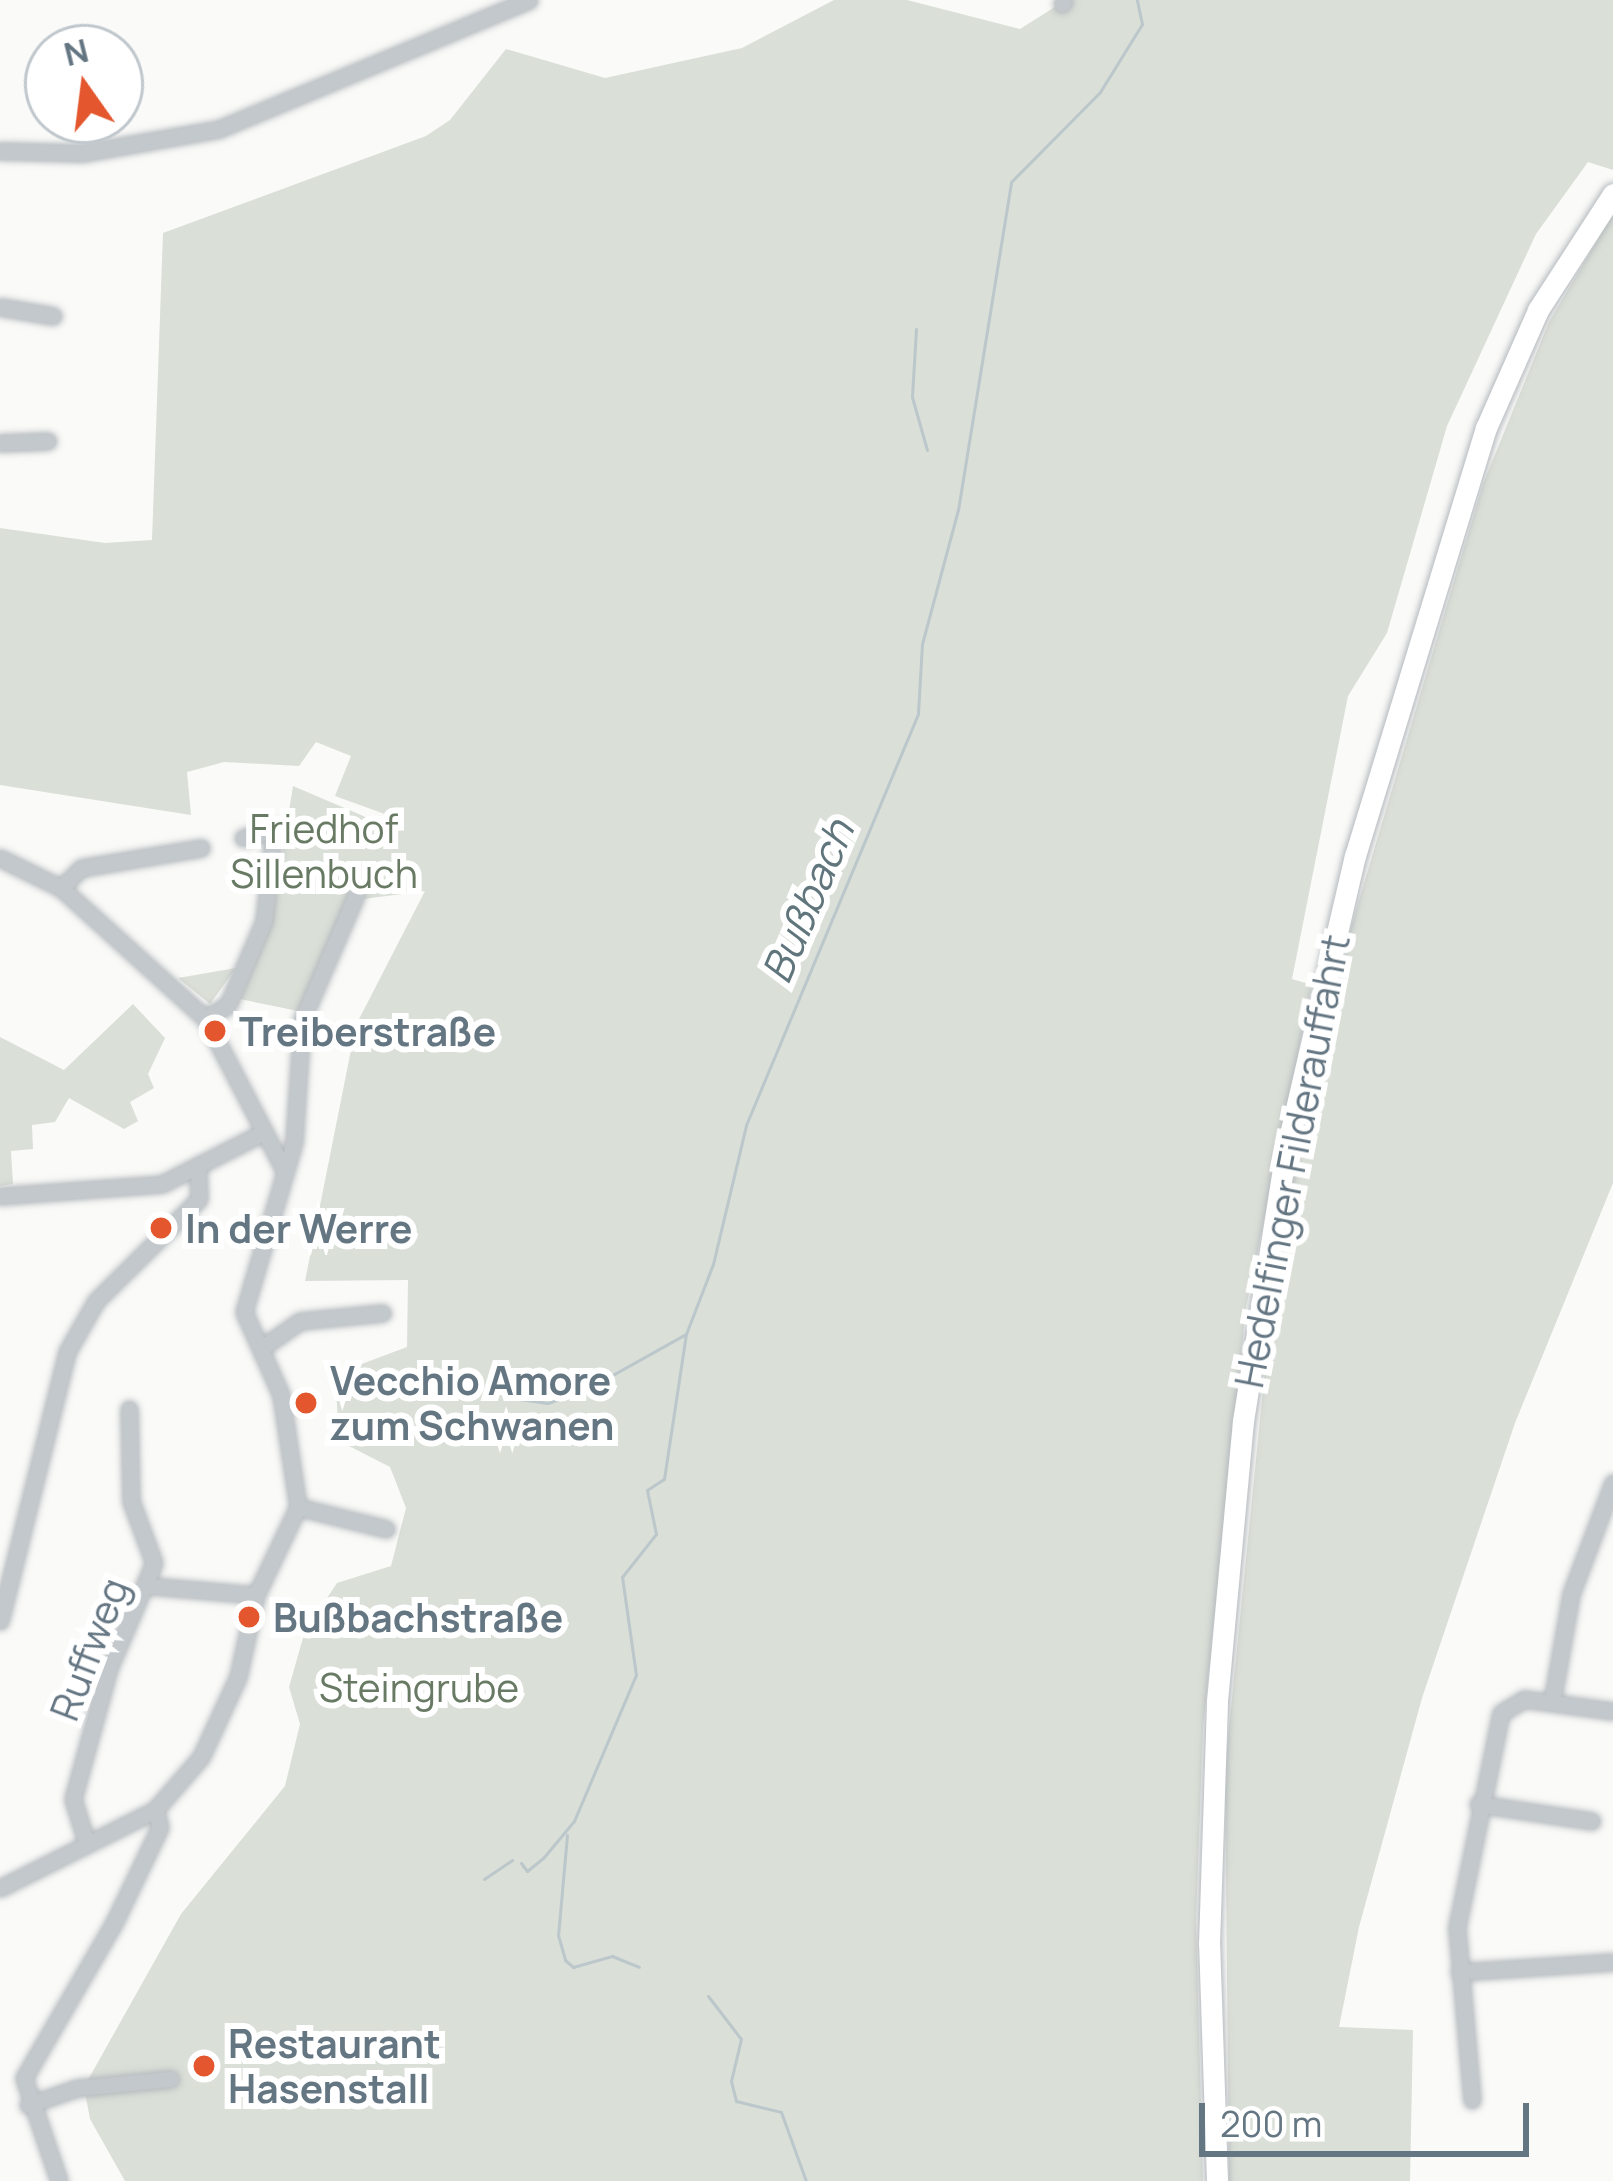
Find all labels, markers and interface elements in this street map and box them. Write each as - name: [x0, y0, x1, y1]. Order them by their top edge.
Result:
- north arrow: [24, 24, 144, 144]
- text: N: [59, 27, 93, 76]
- park label: Friedhof Sillenbuch: [230, 806, 418, 897]
- water label: Bußbach: [750, 812, 864, 990]
- street label: Hedelfinger Filderauffahrt: [1225, 930, 1359, 1392]
- place label: Treiberstraße: [239, 1008, 496, 1054]
- marker: Treiberstraße: [202, 1018, 228, 1044]
- place label: In der Werre: [185, 1205, 412, 1251]
- marker: In der Werre: [148, 1215, 174, 1241]
- place label: Vecchio Amore zum Schwanen: [330, 1358, 614, 1449]
- marker: Vecchio Amore zum Schwanen: [293, 1390, 319, 1416]
- street label: Ruffweg: [41, 1571, 137, 1727]
- place label: Bußbachstraße: [273, 1594, 563, 1640]
- marker: Bußbachstraße: [236, 1604, 262, 1630]
- park label: Steingrube: [319, 1664, 519, 1710]
- place label: Restaurant Hasenstall: [228, 2021, 441, 2112]
- marker: Restaurant Hasenstall: [191, 2053, 217, 2079]
- scale bar: [1205, 2079, 1535, 2153]
- text: 200 m: [1220, 2099, 1322, 2148]

